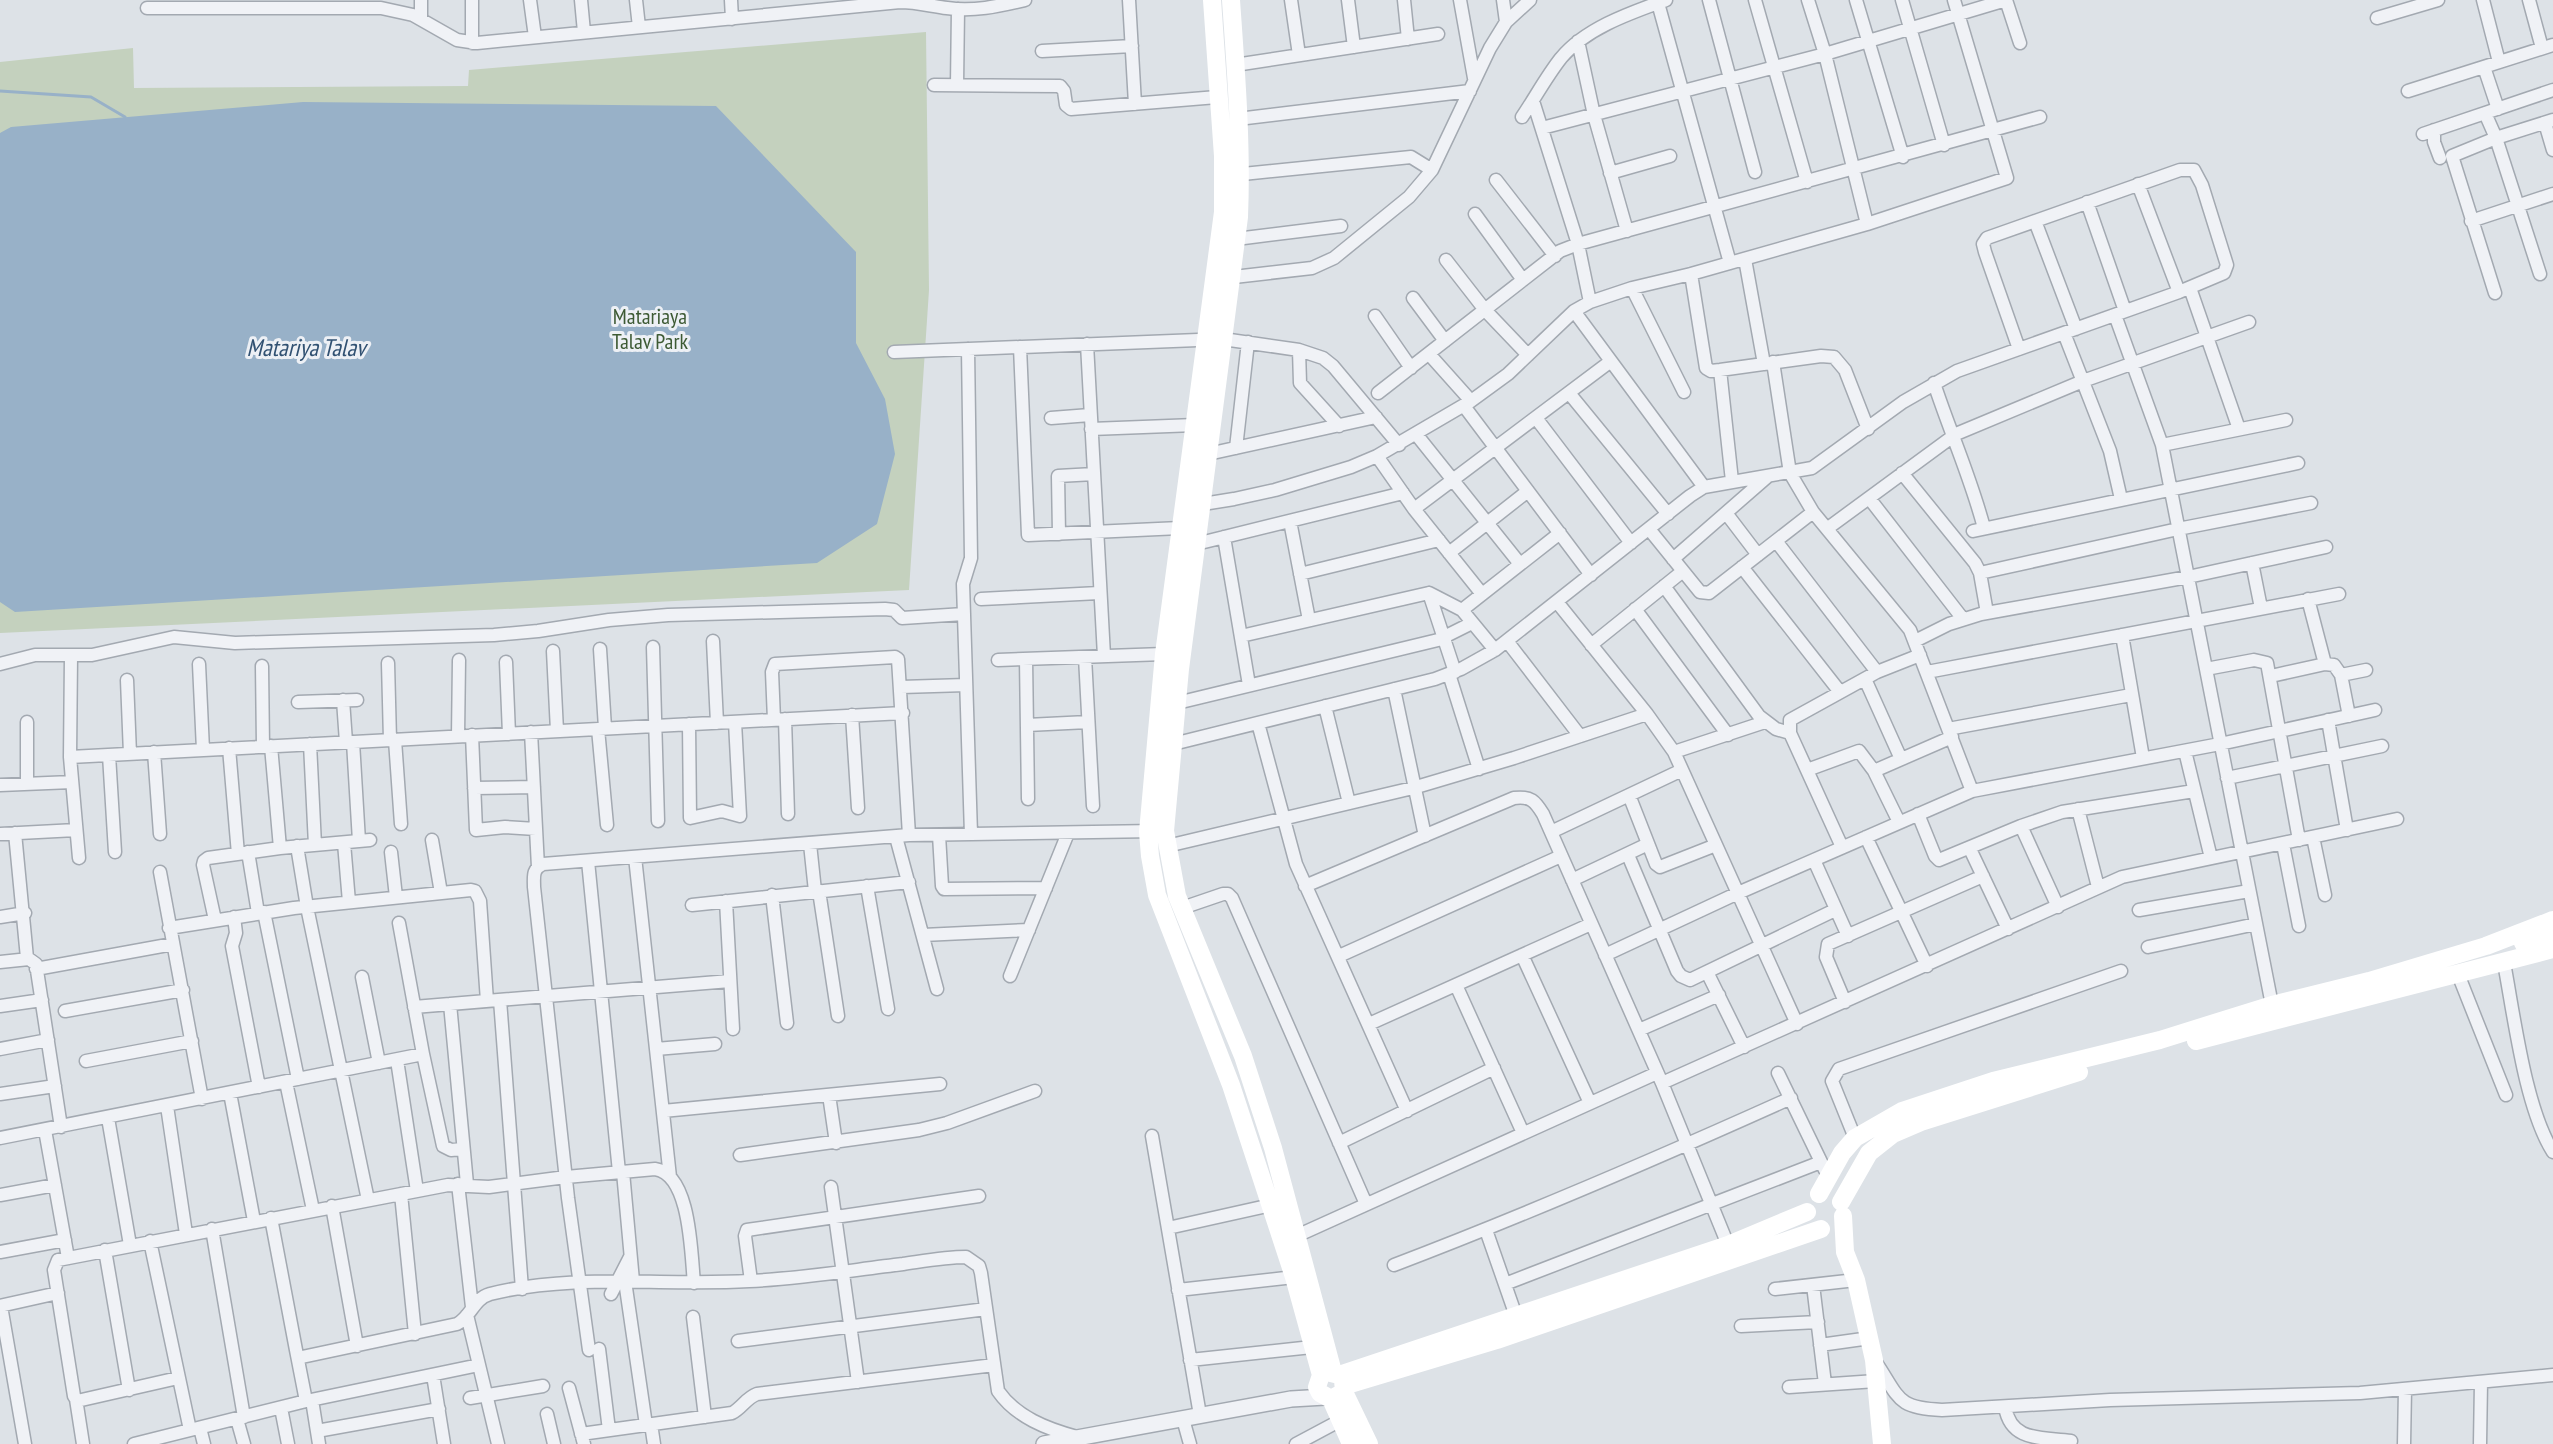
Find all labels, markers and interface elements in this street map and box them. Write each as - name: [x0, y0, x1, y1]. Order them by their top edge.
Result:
- park label: Matariaya Talav Park: [612, 302, 688, 355]
- water label: Matariya Talav: [247, 332, 369, 363]

